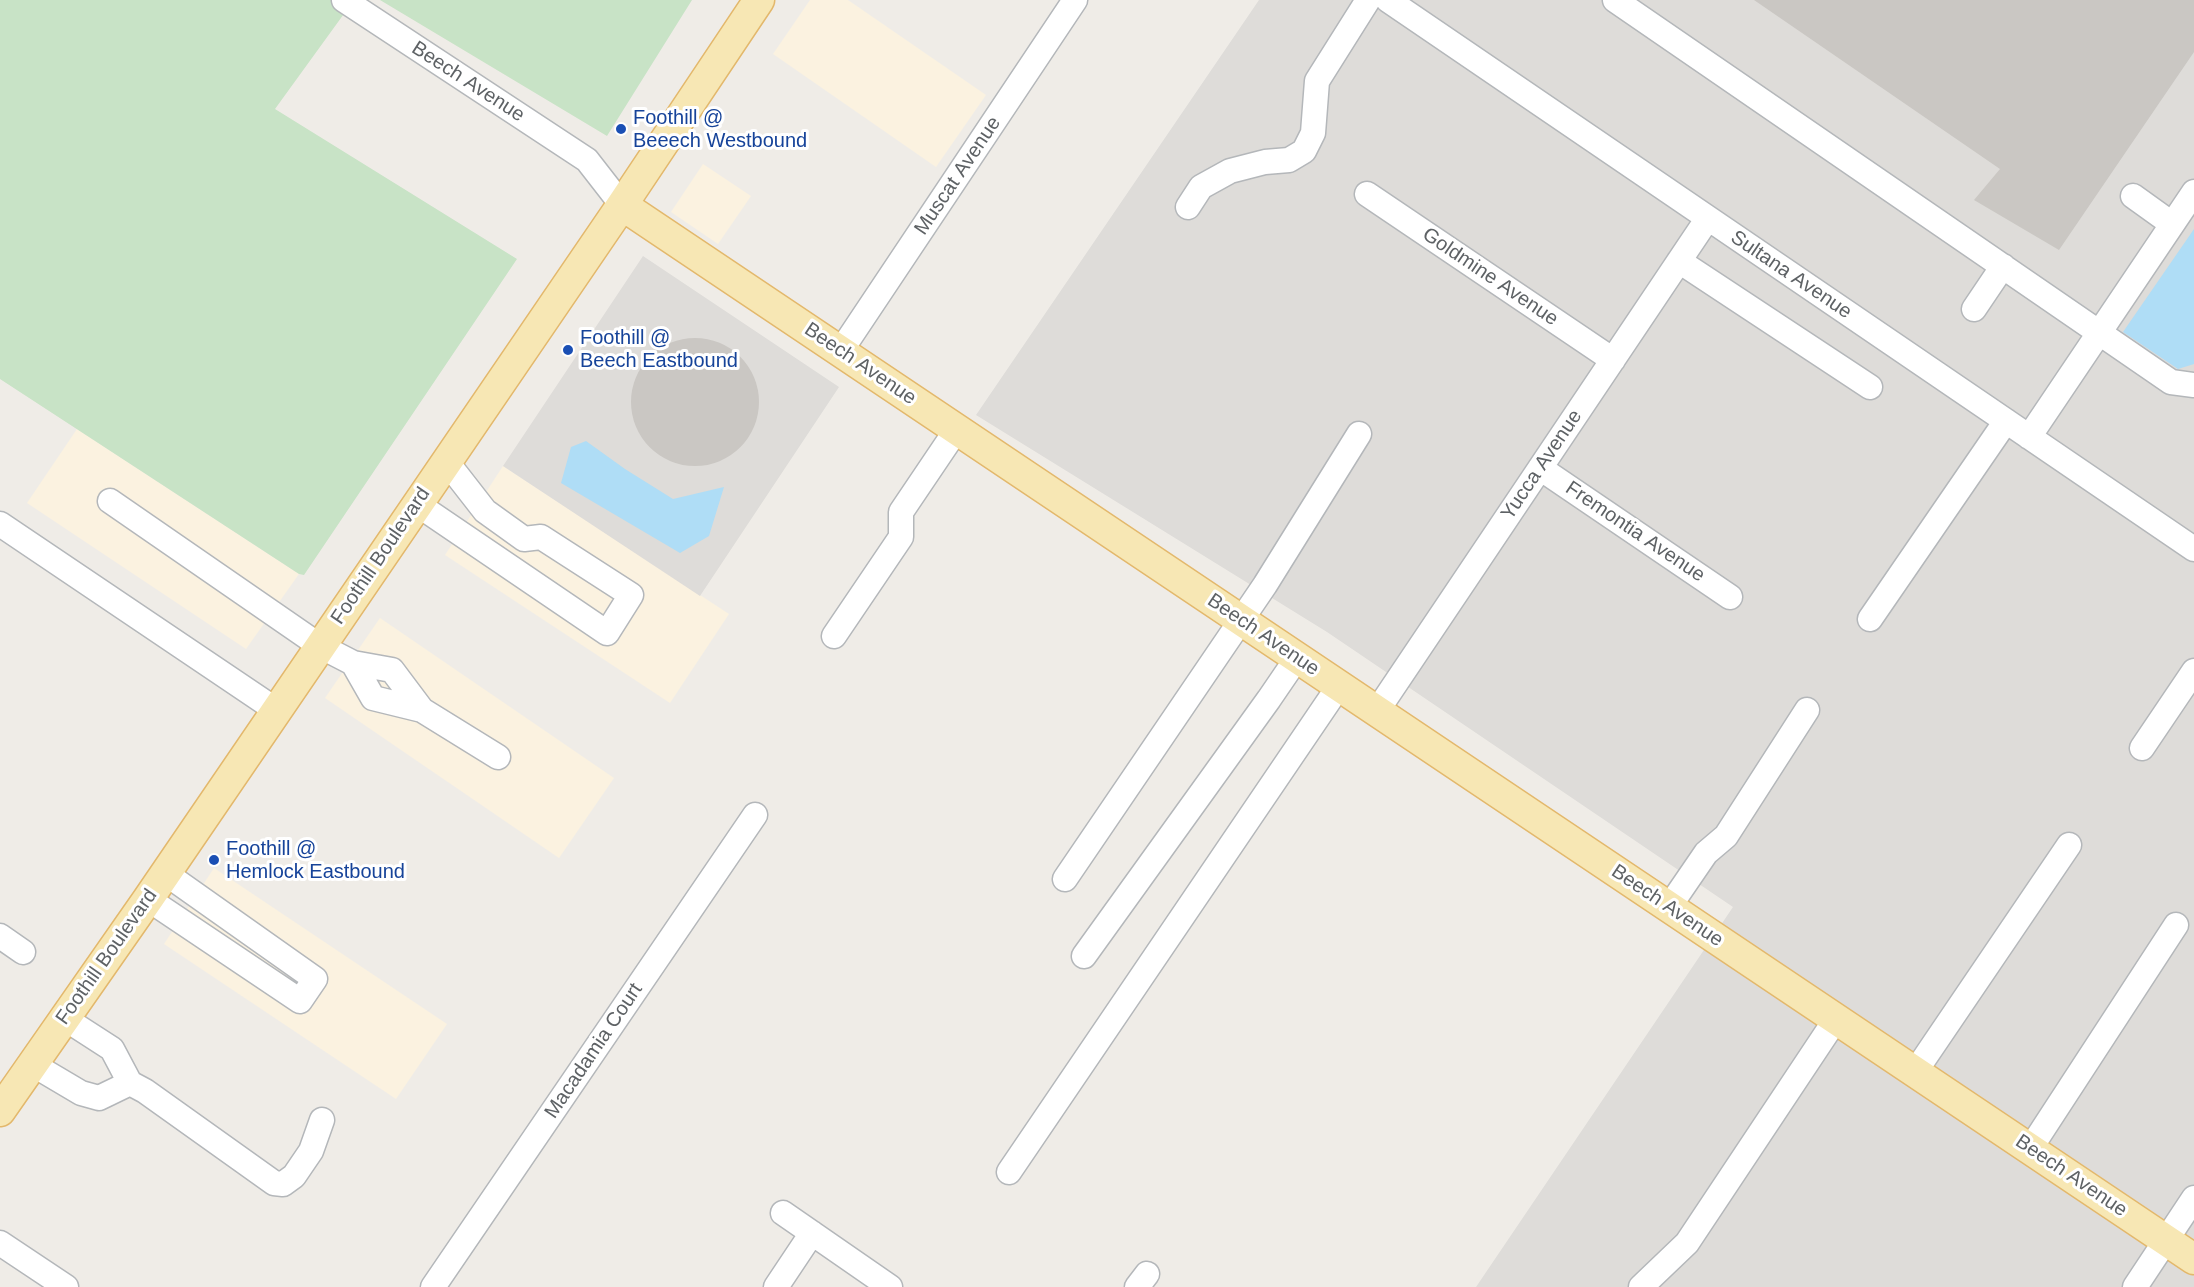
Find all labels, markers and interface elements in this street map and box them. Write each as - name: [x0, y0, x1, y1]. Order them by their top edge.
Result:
- street label: Beech Avenue: [407, 37, 529, 127]
- place label: Foothill @ Beeech Westbound: [633, 106, 807, 153]
- street label: Muscat Avenue: [910, 112, 1006, 240]
- marker: Foothill @ Beeech Westbound: [614, 122, 628, 136]
- street label: Goldmine Avenue: [1418, 223, 1562, 331]
- street label: Sultana Avenue: [1726, 226, 1856, 324]
- street label: Beech Avenue: [800, 318, 920, 410]
- place label: Foothill @ Beech Eastbound: [580, 326, 738, 373]
- marker: Foothill @ Beech Eastbound: [561, 343, 575, 357]
- street label: Yucca Avenue: [1496, 405, 1588, 525]
- street label: Fremontia Avenue: [1561, 476, 1709, 588]
- street label: Foothill Boulevard: [326, 483, 436, 629]
- street label: Beech Avenue: [1203, 589, 1323, 681]
- place label: Foothill @ Hemlock Eastbound: [226, 837, 405, 884]
- marker: Foothill @ Hemlock Eastbound: [207, 853, 221, 867]
- street label: Beech Avenue: [1607, 860, 1727, 952]
- street label: Foothill Boulevard: [51, 885, 163, 1029]
- street label: Macadamia Court: [540, 979, 648, 1123]
- street label: Beech Avenue: [2011, 1130, 2131, 1222]

